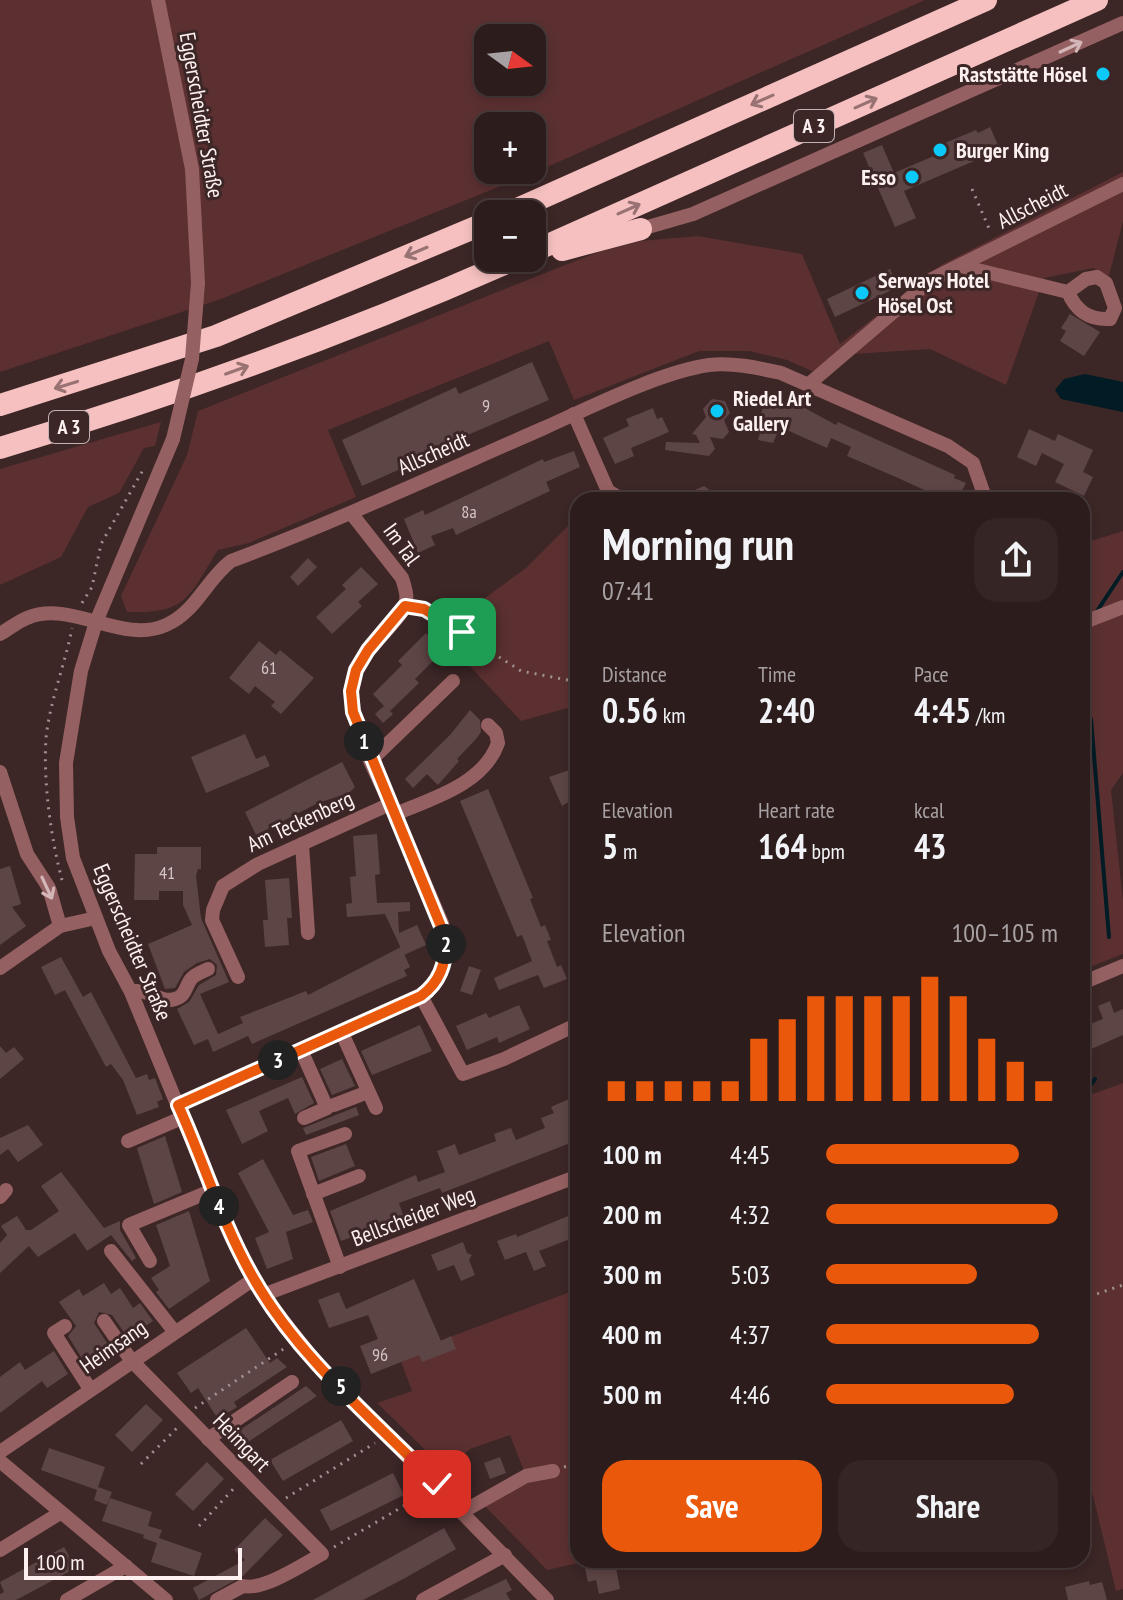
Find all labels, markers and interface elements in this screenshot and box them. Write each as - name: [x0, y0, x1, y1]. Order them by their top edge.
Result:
- north arrow: [474, 24, 546, 96]
- map controls: [474, 24, 546, 272]
- street label: Eggerscheidter Straße: [174, 30, 230, 200]
- one-way arrow: [1058, 38, 1083, 53]
- place label: Raststätte Hösel: [959, 60, 1088, 88]
- marker: Raststätte Hösel: [1094, 65, 1112, 83]
- one-way arrow: [750, 93, 774, 108]
- one-way arrow: [854, 95, 878, 110]
- road number: A 3: [794, 110, 834, 142]
- button: +: [474, 112, 546, 184]
- place label: Burger King: [956, 136, 1049, 164]
- marker: Burger King: [931, 141, 949, 159]
- place label: Esso: [861, 163, 896, 191]
- marker: Esso: [903, 168, 921, 186]
- street label: Allscheidt: [992, 175, 1072, 235]
- button: −: [474, 200, 546, 272]
- one-way arrow: [616, 200, 641, 215]
- one-way arrow: [404, 246, 429, 261]
- place label: Serways Hotel Hösel Ost: [878, 266, 990, 319]
- marker: Serways Hotel Hösel Ost: [853, 284, 871, 302]
- one-way arrow: [224, 362, 249, 376]
- one-way arrow: [53, 379, 78, 394]
- place label: Riedel Art Gallery: [733, 384, 812, 437]
- house number: 9: [482, 394, 490, 417]
- marker: Riedel Art Gallery: [708, 402, 726, 420]
- road number: A 3: [49, 411, 89, 443]
- street label: Allscheidt: [393, 425, 473, 481]
- house number: 8a: [461, 500, 477, 523]
- text: Morning run: [602, 515, 794, 572]
- street label: Im Tal: [377, 517, 427, 571]
- button: share: [974, 518, 1058, 602]
- text: 07:41: [602, 574, 654, 607]
- pin: [428, 598, 496, 666]
- icon: arrive: [440, 610, 484, 654]
- house number: 61: [261, 656, 277, 679]
- text: Distance: [602, 660, 667, 688]
- text: Time: [758, 660, 796, 688]
- text: Pace: [914, 660, 949, 688]
- text: 0.56: [602, 688, 658, 732]
- text: 2:40: [758, 688, 815, 732]
- text: 4:45: [914, 688, 971, 732]
- text: km: [658, 701, 686, 729]
- text: /km: [971, 701, 1005, 729]
- pin: 1: [344, 721, 384, 761]
- text: 1: [359, 727, 369, 755]
- street label: Am Teckenberg: [242, 784, 358, 858]
- text: Elevation: [602, 796, 673, 824]
- text: Heart rate: [758, 796, 835, 824]
- text: kcal: [914, 796, 944, 824]
- text: 5: [602, 824, 618, 868]
- text: 164: [758, 824, 807, 868]
- text: 43: [914, 824, 947, 868]
- text: m: [618, 837, 637, 865]
- text: bpm: [807, 837, 845, 865]
- street label: Eggerscheidter Straße: [87, 859, 179, 1025]
- house number: 41: [159, 861, 175, 884]
- one-way arrow: [40, 876, 55, 900]
- text: Elevation: [602, 916, 685, 949]
- text: 100–105 m: [952, 916, 1058, 949]
- pin: 2: [426, 924, 466, 964]
- text: 2: [441, 930, 451, 958]
- pin: 3: [258, 1040, 298, 1080]
- text: 3: [273, 1046, 283, 1074]
- text: 100 m: [602, 1138, 662, 1171]
- text: 4:45: [730, 1138, 770, 1171]
- street label: Bellscheider Weg: [347, 1180, 479, 1252]
- pin: 4: [199, 1186, 239, 1226]
- text: 4: [214, 1192, 224, 1220]
- text: 200 m: [602, 1198, 662, 1231]
- text: 4:32: [730, 1198, 770, 1231]
- text: 300 m: [602, 1258, 662, 1291]
- text: 5:03: [730, 1258, 770, 1291]
- street label: Heimsang: [74, 1313, 152, 1379]
- text: 400 m: [602, 1318, 662, 1351]
- text: 4:37: [730, 1318, 770, 1351]
- house number: 96: [372, 1343, 388, 1366]
- pin: 5: [321, 1366, 361, 1406]
- text: 5: [336, 1372, 346, 1400]
- text: 500 m: [602, 1378, 662, 1411]
- text: 4:46: [730, 1378, 770, 1411]
- street label: Heimgart: [207, 1407, 277, 1477]
- pin: [403, 1450, 471, 1518]
- button: Save: [602, 1460, 822, 1552]
- button: Share: [838, 1460, 1058, 1552]
- icon: check: [415, 1462, 459, 1506]
- scale bar: [24, 1544, 242, 1580]
- text: 100 m: [36, 1548, 85, 1576]

